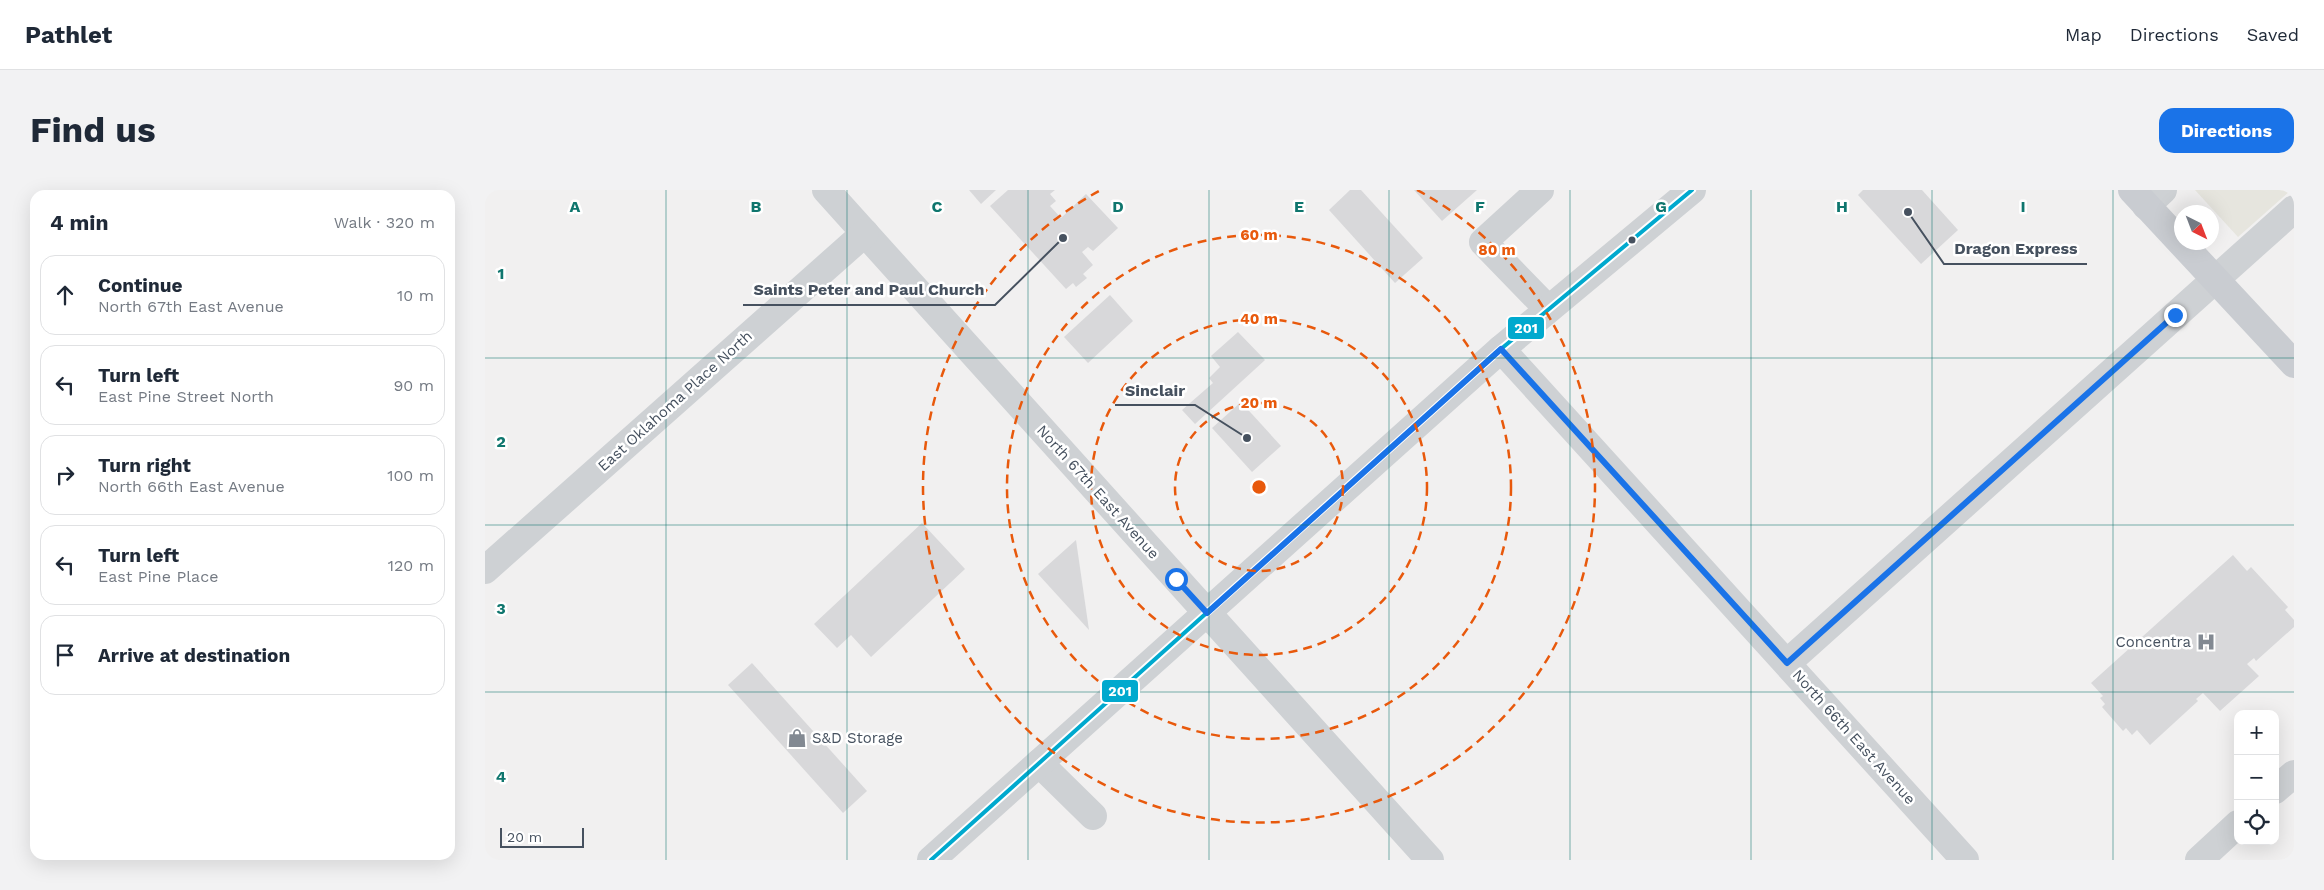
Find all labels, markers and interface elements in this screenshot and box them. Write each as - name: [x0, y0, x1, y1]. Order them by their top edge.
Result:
- text: Pathlet: [25, 21, 112, 49]
- text: Map: [2065, 24, 2102, 45]
- text: Directions: [2130, 24, 2219, 45]
- text: Saved: [2247, 24, 2299, 45]
- button: Directions: [2159, 108, 2294, 153]
- text: Find us: [30, 109, 156, 151]
- text: A: [570, 197, 581, 216]
- text: B: [751, 197, 762, 216]
- text: C: [932, 197, 943, 216]
- text: D: [1112, 197, 1124, 216]
- text: E: [1294, 197, 1304, 216]
- text: F: [1475, 197, 1485, 216]
- text: G: [1655, 197, 1667, 216]
- text: H: [1836, 197, 1848, 216]
- text: I: [2020, 197, 2026, 216]
- north arrow: [2174, 205, 2219, 250]
- text: 4 min: [50, 210, 108, 235]
- text: Walk · 320 m: [334, 213, 435, 232]
- text: 60 m: [1240, 226, 1278, 244]
- callout: Dragon Express: [1944, 233, 2087, 264]
- unlabelled marker: [1627, 235, 1637, 245]
- text: Dragon Express: [1954, 239, 2078, 258]
- text: 80 m: [1478, 241, 1516, 259]
- text: 1: [498, 264, 504, 283]
- text: Continue: [98, 274, 182, 297]
- callout: Saints Peter and Paul Church: [743, 274, 995, 305]
- text: Saints Peter and Paul Church: [754, 280, 984, 299]
- icon: ahead: [51, 281, 79, 309]
- text: 10 m: [397, 286, 434, 305]
- text: North 67th East Avenue: [98, 297, 284, 316]
- route end: [2164, 304, 2187, 327]
- text: 40 m: [1240, 310, 1278, 328]
- line badge: 201: [1507, 316, 1545, 340]
- text: 201: [1514, 320, 1538, 336]
- street label: East Oklahoma Place North: [594, 327, 756, 475]
- text: Turn left: [98, 364, 179, 387]
- icon: left: [51, 371, 79, 399]
- callout: Sinclair: [1115, 374, 1195, 405]
- text: 90 m: [393, 376, 434, 395]
- text: Sinclair: [1125, 381, 1185, 400]
- text: East Pine Street North: [98, 387, 274, 406]
- text: 20 m: [1240, 394, 1278, 412]
- street label: North 67th East Avenue: [1033, 421, 1163, 563]
- text: 2: [496, 432, 506, 451]
- text: Turn right: [98, 454, 191, 477]
- icon: right: [51, 461, 79, 489]
- text: 100 m: [387, 466, 434, 485]
- text: North 66th East Avenue: [98, 477, 285, 496]
- centre of rings: [1250, 478, 1268, 496]
- text: Turn left: [98, 544, 179, 567]
- icon: left: [51, 551, 79, 579]
- text: 120 m: [388, 556, 434, 575]
- text: East Pine Place: [98, 567, 218, 586]
- route start: [1165, 568, 1188, 591]
- text: 3: [496, 599, 506, 618]
- hospital icon: Concentra: [2195, 631, 2217, 653]
- place label: Concentra: [2116, 633, 2192, 651]
- icon: arrive: [51, 641, 79, 669]
- text: Arrive at destination: [98, 644, 290, 667]
- street label: North 66th East Avenue: [1789, 666, 1919, 808]
- line badge: 201: [1101, 679, 1139, 703]
- text: 201: [1108, 683, 1132, 699]
- map controls: [2234, 710, 2279, 845]
- button: +: [2234, 710, 2279, 755]
- shop icon: S&D Storage: [786, 727, 808, 749]
- place label: S&D Storage: [812, 729, 903, 747]
- button: −: [2234, 755, 2279, 800]
- text: 4: [496, 767, 506, 786]
- button: locate: [2234, 800, 2279, 845]
- scale bar: [500, 825, 584, 848]
- text: 20 m: [507, 829, 542, 845]

